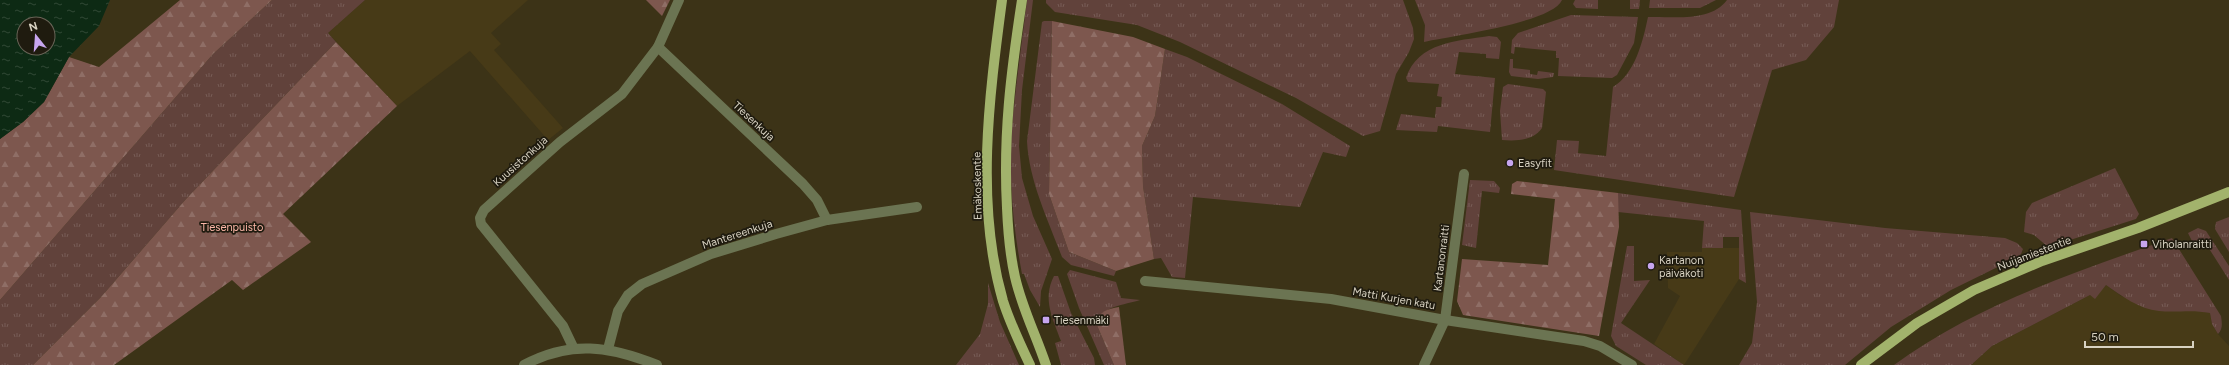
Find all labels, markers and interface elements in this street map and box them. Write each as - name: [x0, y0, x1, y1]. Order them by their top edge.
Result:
- north arrow: [16, 16, 56, 56]
- text: N: [27, 19, 39, 34]
- street label: Tiesenkuja: [730, 99, 777, 144]
- street label: Kuusistonkuja: [491, 134, 550, 189]
- street label: Emäkoskentie: [970, 152, 985, 220]
- place label: Easyfit: [1518, 157, 1552, 170]
- marker: Easyfit: [1505, 158, 1515, 168]
- street label: Mantereenkuja: [700, 217, 774, 252]
- park label: Tiesenpuisto: [201, 221, 263, 234]
- street label: Kartanonraitti: [1431, 224, 1452, 292]
- street label: Nuijamiestentie: [1996, 233, 2073, 273]
- place label: Viholanraitti: [2152, 238, 2212, 251]
- marker: Viholanraitti: [2139, 239, 2149, 249]
- place label: Kartanon päiväkoti: [1659, 254, 1703, 280]
- marker: Kartanon päiväkoti: [1646, 261, 1656, 271]
- street label: Matti Kurjen katu: [1351, 285, 1436, 312]
- place label: Tiesenmäki: [1054, 314, 1109, 327]
- marker: Tiesenmäki: [1041, 315, 1051, 325]
- scale bar: [2085, 323, 2193, 349]
- text: 50 m: [2091, 330, 2119, 344]

